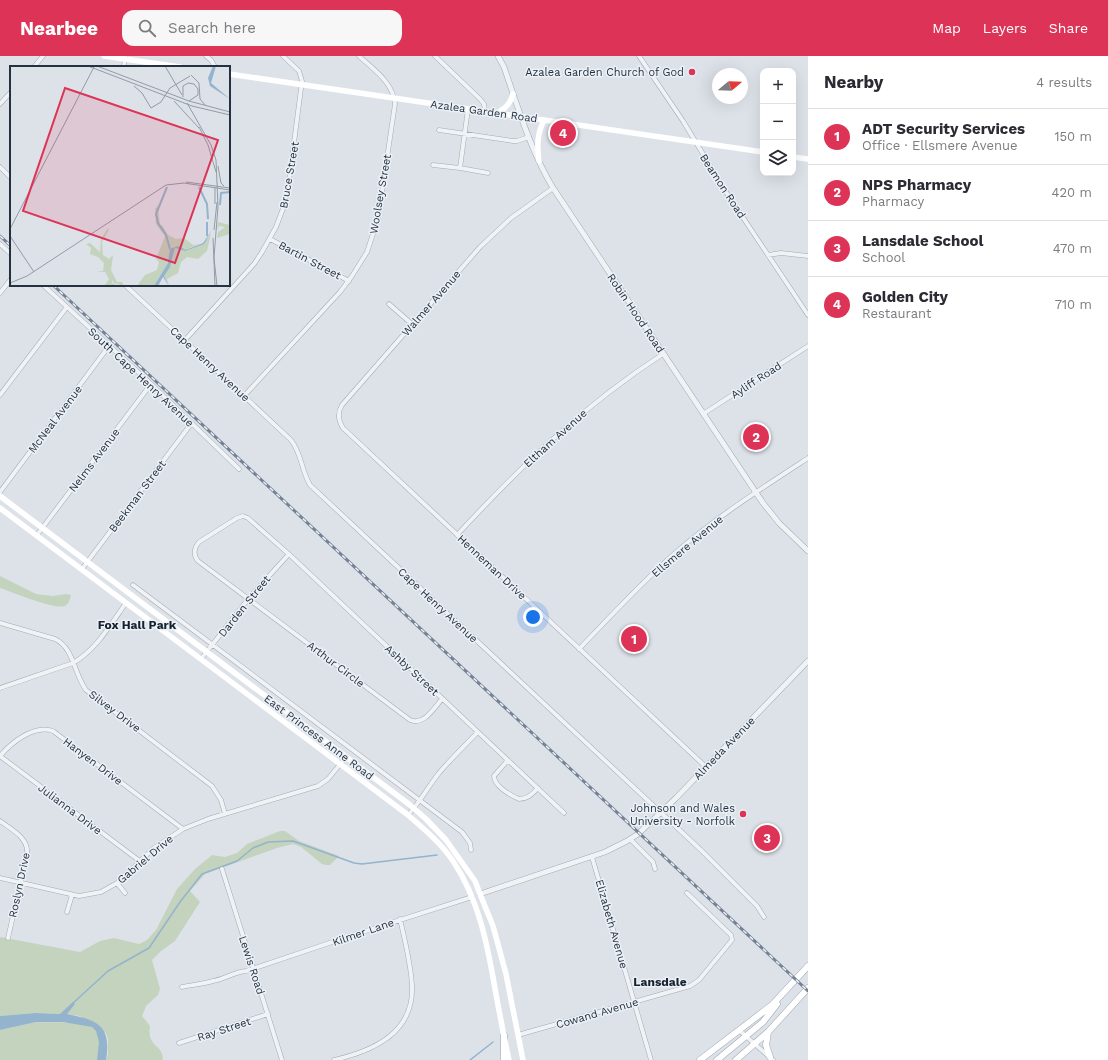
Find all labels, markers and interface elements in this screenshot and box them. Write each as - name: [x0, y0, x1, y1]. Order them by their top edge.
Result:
- search box: [122, 10, 402, 46]
- text: Nearbee: [20, 17, 98, 40]
- icon: search: [136, 17, 158, 39]
- text: Search here: [168, 19, 256, 37]
- text: Map: [932, 20, 961, 36]
- text: Layers: [983, 20, 1027, 36]
- text: Share: [1049, 20, 1088, 36]
- inset map: [10, 66, 230, 286]
- place label: Azalea Garden Church of God: [525, 66, 684, 79]
- marker: Azalea Garden Church of God: [687, 67, 697, 77]
- north arrow: [712, 68, 748, 104]
- map controls: [760, 68, 796, 176]
- button: +: [760, 68, 796, 104]
- text: Nearby: [824, 72, 883, 92]
- text: 4 results: [1036, 75, 1092, 90]
- street label: Azalea Garden Road: [430, 98, 538, 125]
- button: −: [760, 104, 796, 140]
- pin: 4: [550, 118, 576, 148]
- text: ADT Security Services: [862, 120, 1025, 138]
- text: 1: [834, 129, 840, 144]
- text: 150 m: [1054, 129, 1092, 144]
- text: Office · Ellsmere Avenue: [862, 138, 1017, 153]
- street label: Bruce Street: [277, 140, 302, 210]
- button: layers: [760, 140, 796, 176]
- street label: Beamon Road: [697, 152, 748, 221]
- street label: Woolsey Street: [367, 153, 394, 235]
- text: NPS Pharmacy: [862, 176, 971, 194]
- text: 2: [833, 185, 841, 200]
- text: 420 m: [1052, 185, 1092, 200]
- text: Pharmacy: [862, 194, 924, 209]
- text: Lansdale School: [862, 232, 983, 250]
- street label: Bartin Street: [276, 239, 344, 283]
- text: 3: [833, 241, 841, 256]
- text: 470 m: [1053, 241, 1092, 256]
- text: School: [862, 250, 905, 265]
- street label: Walmer Avenue: [399, 268, 464, 339]
- street label: Robin Hood Road: [604, 271, 667, 355]
- text: Golden City: [862, 288, 948, 306]
- text: 4: [833, 297, 841, 312]
- text: 710 m: [1055, 297, 1092, 312]
- text: Restaurant: [862, 306, 932, 321]
- street label: Cape Henry Avenue: [167, 324, 252, 405]
- street label: South Cape Henry Avenue: [85, 325, 196, 430]
- street label: Ayliff Road: [729, 359, 784, 402]
- street label: McNeal Avenue: [26, 383, 85, 456]
- street label: Eltham Avenue: [521, 407, 590, 470]
- pin: 2: [743, 422, 769, 452]
- street label: Nelms Avenue: [66, 426, 123, 495]
- street label: Beekman Street: [106, 458, 169, 535]
- street label: Ellsmere Avenue: [649, 513, 726, 580]
- street label: Henneman Drive: [455, 532, 529, 602]
- street label: Cape Henry Avenue: [395, 565, 480, 646]
- street label: Darden Street: [216, 573, 273, 640]
- your location: [523, 607, 543, 627]
- district label: Fox Hall Park: [98, 618, 177, 632]
- pin: 1: [621, 624, 647, 654]
- street label: Arthur Circle: [305, 639, 367, 690]
- street label: Ashby Street: [382, 642, 442, 699]
- street label: Silvey Drive: [86, 688, 143, 735]
- street label: East Princess Anne Road: [261, 692, 376, 783]
- street label: Almeda Avenue: [691, 714, 758, 783]
- street label: Hanyen Drive: [60, 735, 125, 788]
- street label: Julianna Drive: [35, 781, 104, 838]
- place label: Johnson and Wales University - Norfolk: [630, 802, 735, 828]
- marker: Johnson and Wales University - Norfolk: [738, 809, 748, 819]
- pin: 3: [754, 823, 780, 853]
- street label: Gabriel Drive: [115, 832, 176, 887]
- street label: Roslyn Drive: [6, 851, 33, 919]
- street label: Elizabeth Avenue: [593, 878, 630, 970]
- street label: Kilmer Lane: [331, 916, 396, 949]
- street label: Lewis Road: [236, 934, 267, 996]
- district label: Lansdale: [633, 975, 687, 989]
- street label: Cowand Avenue: [554, 995, 640, 1031]
- street label: Ray Street: [196, 1015, 253, 1044]

